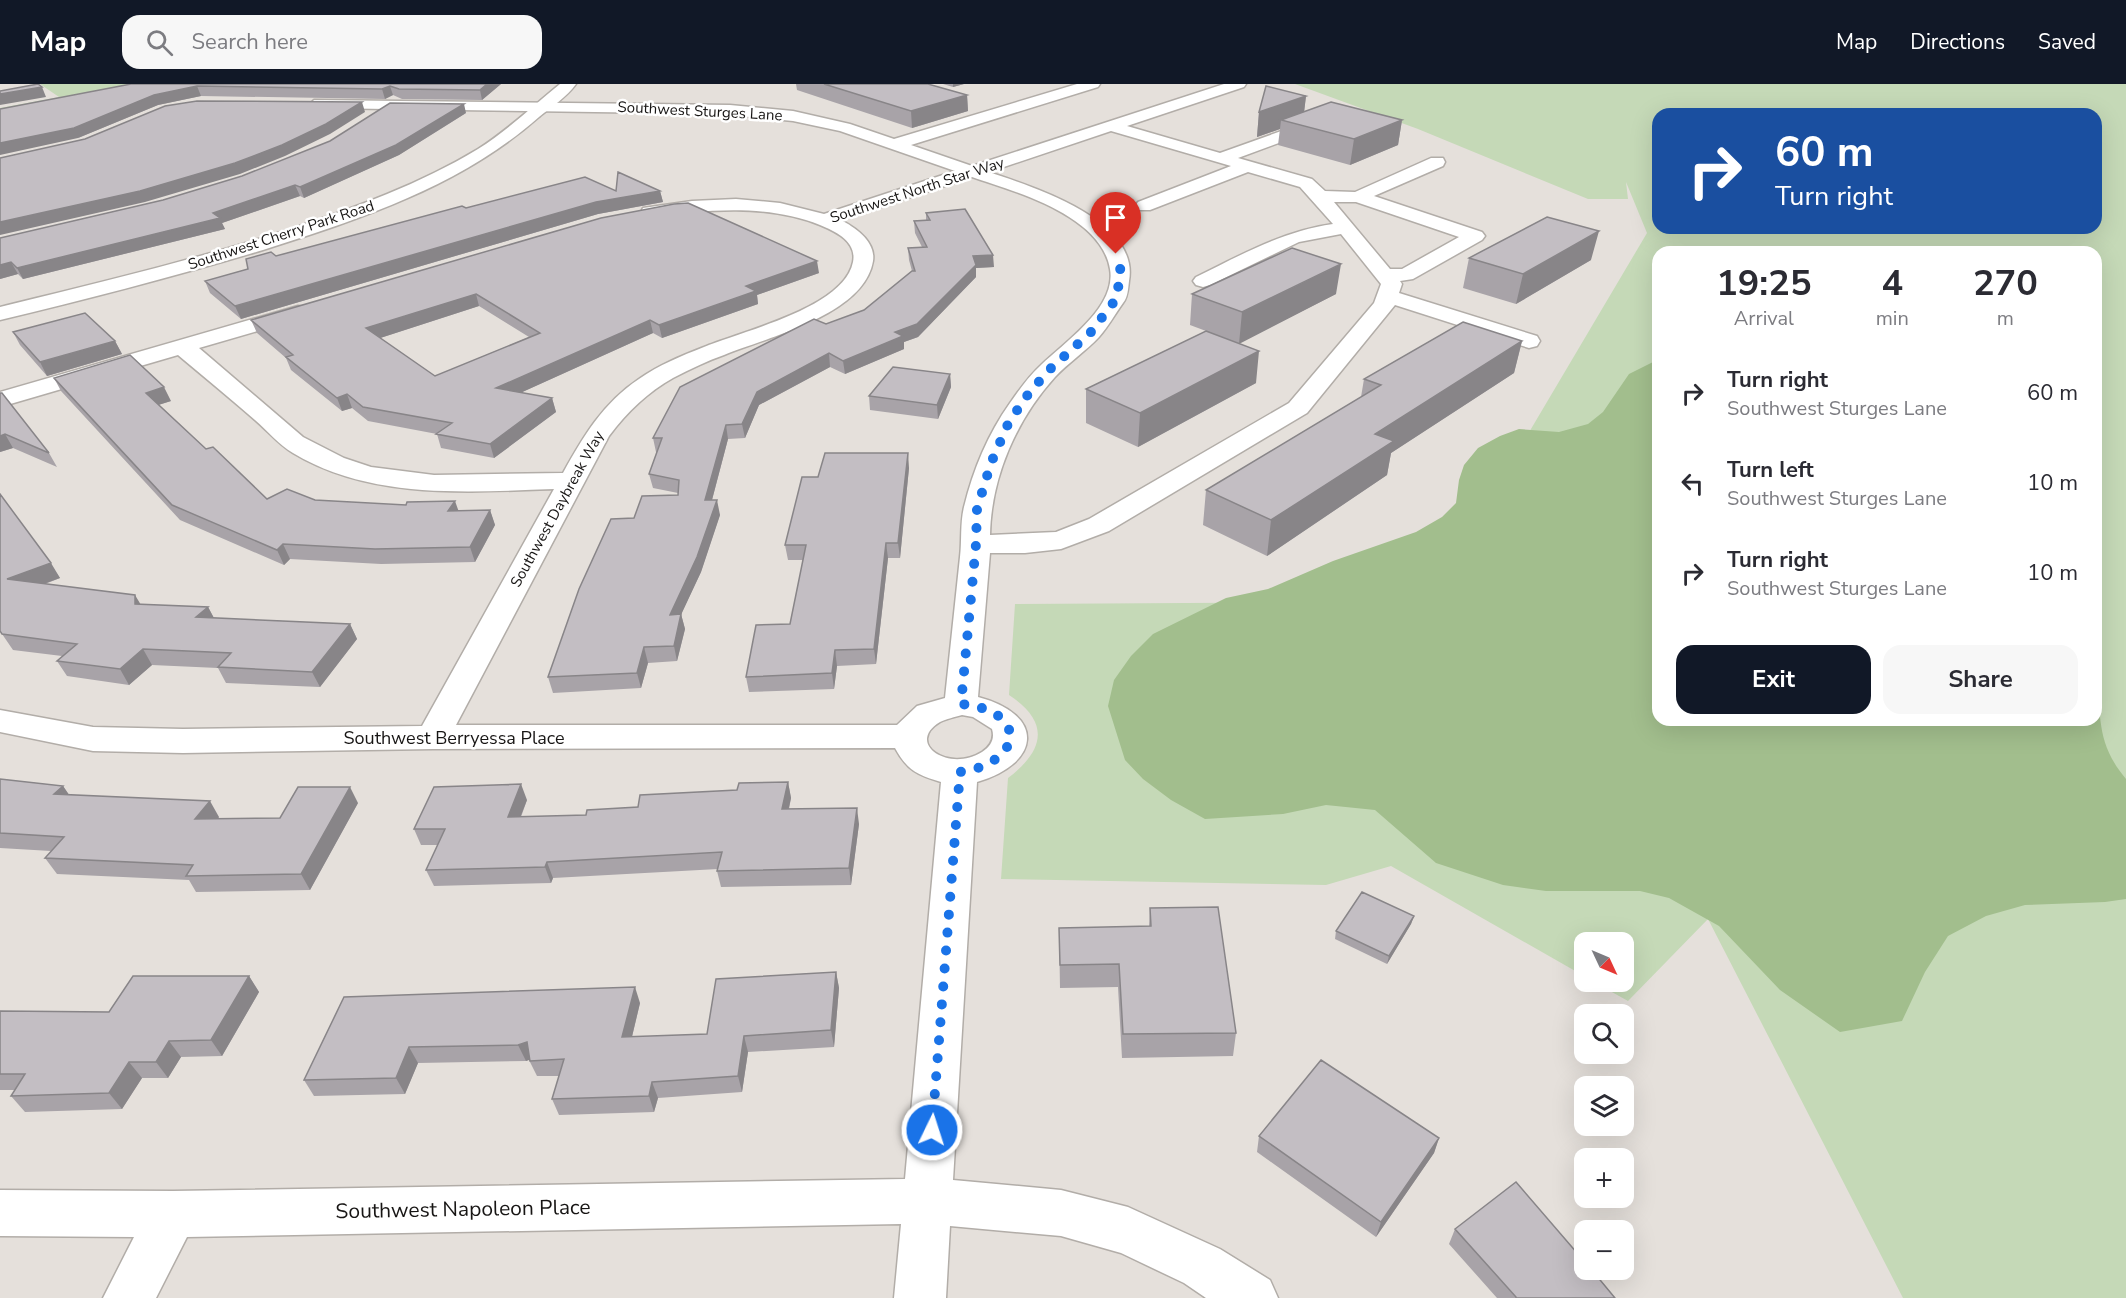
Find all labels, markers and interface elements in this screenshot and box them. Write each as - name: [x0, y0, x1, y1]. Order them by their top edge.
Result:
- search box: [122, 15, 542, 69]
- text: Map: [30, 23, 86, 61]
- icon: search: [143, 26, 176, 59]
- text: Search here: [191, 27, 308, 57]
- text: Map: [1836, 28, 1877, 56]
- text: Directions: [1910, 28, 2005, 56]
- text: Saved: [2038, 28, 2096, 56]
- street label: Southwest Sturges Lane: [617, 97, 783, 125]
- text: 60 m: [1775, 124, 1874, 181]
- icon: right: [1676, 132, 1754, 210]
- street label: Southwest North Star Way: [827, 152, 1007, 228]
- text: Turn right: [1775, 178, 1893, 215]
- pin: [1090, 192, 1141, 254]
- street label: Southwest Cherry Park Road: [185, 195, 377, 275]
- icon: arrive: [1099, 201, 1132, 234]
- text: 19:25: [1716, 259, 1812, 308]
- text: 4: [1881, 259, 1903, 308]
- text: 270: [1973, 259, 2038, 308]
- text: Arrival: [1734, 305, 1794, 332]
- text: min: [1876, 305, 1909, 332]
- text: m: [1997, 305, 2014, 332]
- text: Turn right: [1727, 365, 1828, 395]
- icon: right: [1676, 377, 1709, 410]
- text: 60 m: [2027, 378, 2078, 408]
- text: Southwest Sturges Lane: [1727, 395, 1947, 422]
- street label: Southwest Daybreak Way: [506, 427, 608, 591]
- text: Turn left: [1727, 455, 1814, 485]
- icon: left: [1676, 467, 1709, 500]
- text: 10 m: [2027, 468, 2078, 498]
- text: Southwest Sturges Lane: [1727, 485, 1947, 512]
- text: Turn right: [1727, 545, 1828, 575]
- icon: right: [1676, 557, 1709, 590]
- text: 10 m: [2027, 558, 2078, 588]
- text: Southwest Sturges Lane: [1727, 575, 1947, 602]
- button: Exit: [1676, 645, 1871, 714]
- button: Share: [1883, 645, 2078, 714]
- street label: Southwest Berryessa Place: [343, 726, 565, 750]
- north arrow: [1574, 932, 1634, 992]
- map controls: [1574, 932, 1634, 1280]
- button: search: [1574, 1004, 1634, 1064]
- button: layers: [1574, 1076, 1634, 1136]
- position arrow: [900, 1098, 964, 1162]
- button: +: [1574, 1148, 1634, 1208]
- street label: Southwest Napoleon Place: [335, 1193, 591, 1225]
- button: −: [1574, 1220, 1634, 1280]

